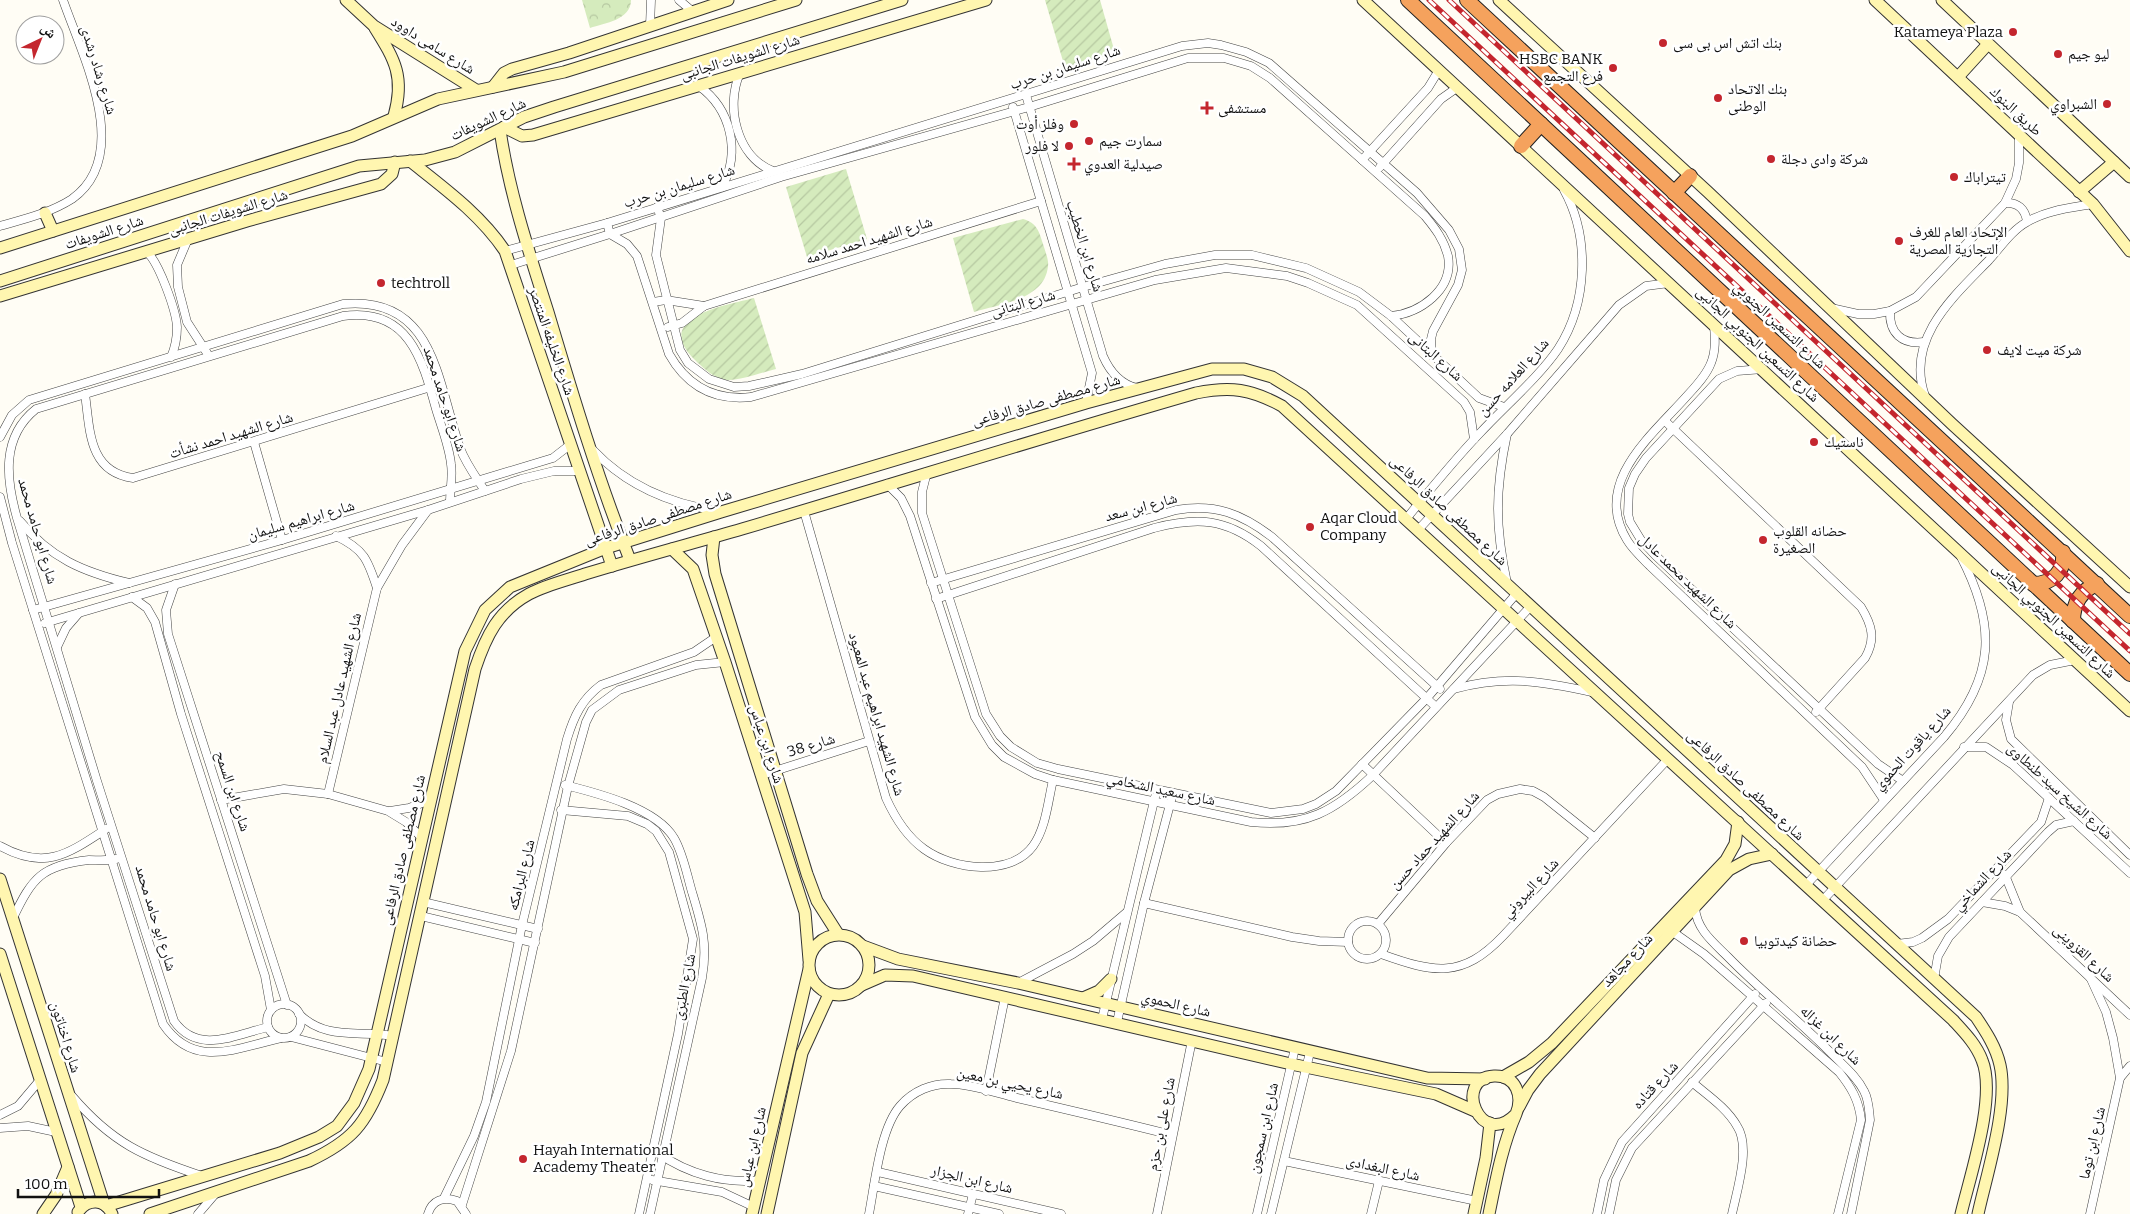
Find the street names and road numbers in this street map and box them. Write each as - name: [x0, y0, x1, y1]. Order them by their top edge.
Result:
- street label: شارع سامى داوود: [387, 12, 478, 79]
- street label: شارع رشاد رشدى: [76, 23, 121, 117]
- street label: شارع الشويفات الجانبى: [678, 30, 802, 85]
- street label: شارع سليمان بن حرب: [1007, 41, 1123, 94]
- street label: طريق البنوك: [1986, 82, 2046, 140]
- street label: شارع الشويفات: [447, 94, 529, 145]
- street label: شارع سليمان بن حرب: [621, 160, 737, 212]
- street label: شارع الشويفات الجانبى: [166, 185, 290, 240]
- street label: شارع ابن الخطيب: [1062, 198, 1108, 294]
- street label: شارع الشويفات: [62, 211, 146, 254]
- street label: شارع الشهيد احمد سلامه: [803, 212, 935, 269]
- street label: شارع التسعين الجنوبي: [1728, 278, 1830, 374]
- street label: شارع التسعين الجنوبي الجانبى: [1691, 282, 1823, 408]
- street label: شارع الخليفه المنتصر: [524, 284, 579, 398]
- street label: شارع البتانى: [989, 285, 1058, 322]
- street label: شارع البتانى: [1405, 327, 1467, 386]
- street label: شارع العلامه حسن: [1473, 334, 1553, 420]
- street label: شارع ابو حامد محمد: [419, 344, 471, 454]
- street label: شارع مصطفى صادق الرفاعى: [970, 370, 1123, 431]
- street label: شارع الشهيد احمد نشأت: [167, 408, 295, 463]
- street label: شارع مصطفى صادق الرفاعى: [1386, 451, 1511, 570]
- street label: شارع ابو حامد محمد: [13, 476, 62, 587]
- street label: شارع مصطفى صادق الرفاعى: [582, 485, 734, 550]
- street label: شارع ابن سعد: [1103, 489, 1180, 526]
- street label: شارع ابراهيم سليمان: [245, 496, 357, 545]
- street label: شارع الشهيد محمد عادل: [1635, 530, 1741, 633]
- street label: شارع التسعين الجنوبي الجانبى: [1987, 558, 2119, 684]
- street label: شارع الشهيد عادل عبد السلام: [313, 611, 366, 765]
- street label: شارع الشهيد ابراهيم عبد المعبود: [844, 630, 909, 798]
- street label: شارع ابن عباس: [745, 702, 788, 786]
- street label: شارع ياقوت الحموي: [1869, 702, 1957, 796]
- street label: شارع مصطفى صادق الرفاعى: [1683, 726, 1808, 845]
- street label: شارع 38: [785, 729, 838, 762]
- street label: شارع الشيخ سيد طنطاوى: [2003, 739, 2117, 844]
- street label: شارع ابن السمح: [211, 748, 255, 834]
- street label: شارع سعيد الشخامي: [1104, 769, 1217, 812]
- street label: شارع مصطفى صادق الرفاعى: [377, 773, 430, 927]
- street label: شارع الشهيد حماد حسن: [1385, 787, 1484, 894]
- street label: شارع البرامكه: [503, 837, 540, 913]
- street label: شارع الشماخي: [1949, 845, 2017, 917]
- street label: شارع البيروني: [1498, 854, 1564, 924]
- street label: شارع ابو حامد محمد: [130, 863, 181, 973]
- street label: شارع القزوينى: [2049, 920, 2118, 987]
- street label: شارع مجاهد: [1598, 929, 1657, 991]
- street label: شارع الطبرى: [669, 952, 700, 1022]
- street label: شارع الحموي: [1139, 987, 1213, 1023]
- street label: شارع اخناتون: [46, 999, 85, 1075]
- street label: شارع ابن غزاله: [1796, 1001, 1865, 1069]
- street label: شارع قتاده: [1628, 1057, 1683, 1114]
- street label: شارع يحيي بن معين: [954, 1063, 1065, 1106]
- street label: شارع على بن حزم: [1143, 1076, 1180, 1172]
- street label: شارع ابن سمجون: [1244, 1081, 1283, 1175]
- street label: شارع ابن عباس: [734, 1105, 771, 1189]
- street label: شارع ابن توما: [2075, 1105, 2110, 1181]
- street label: شارع البغدادى: [1344, 1151, 1422, 1186]
- street label: شارع ابن الجزار: [928, 1161, 1015, 1198]

